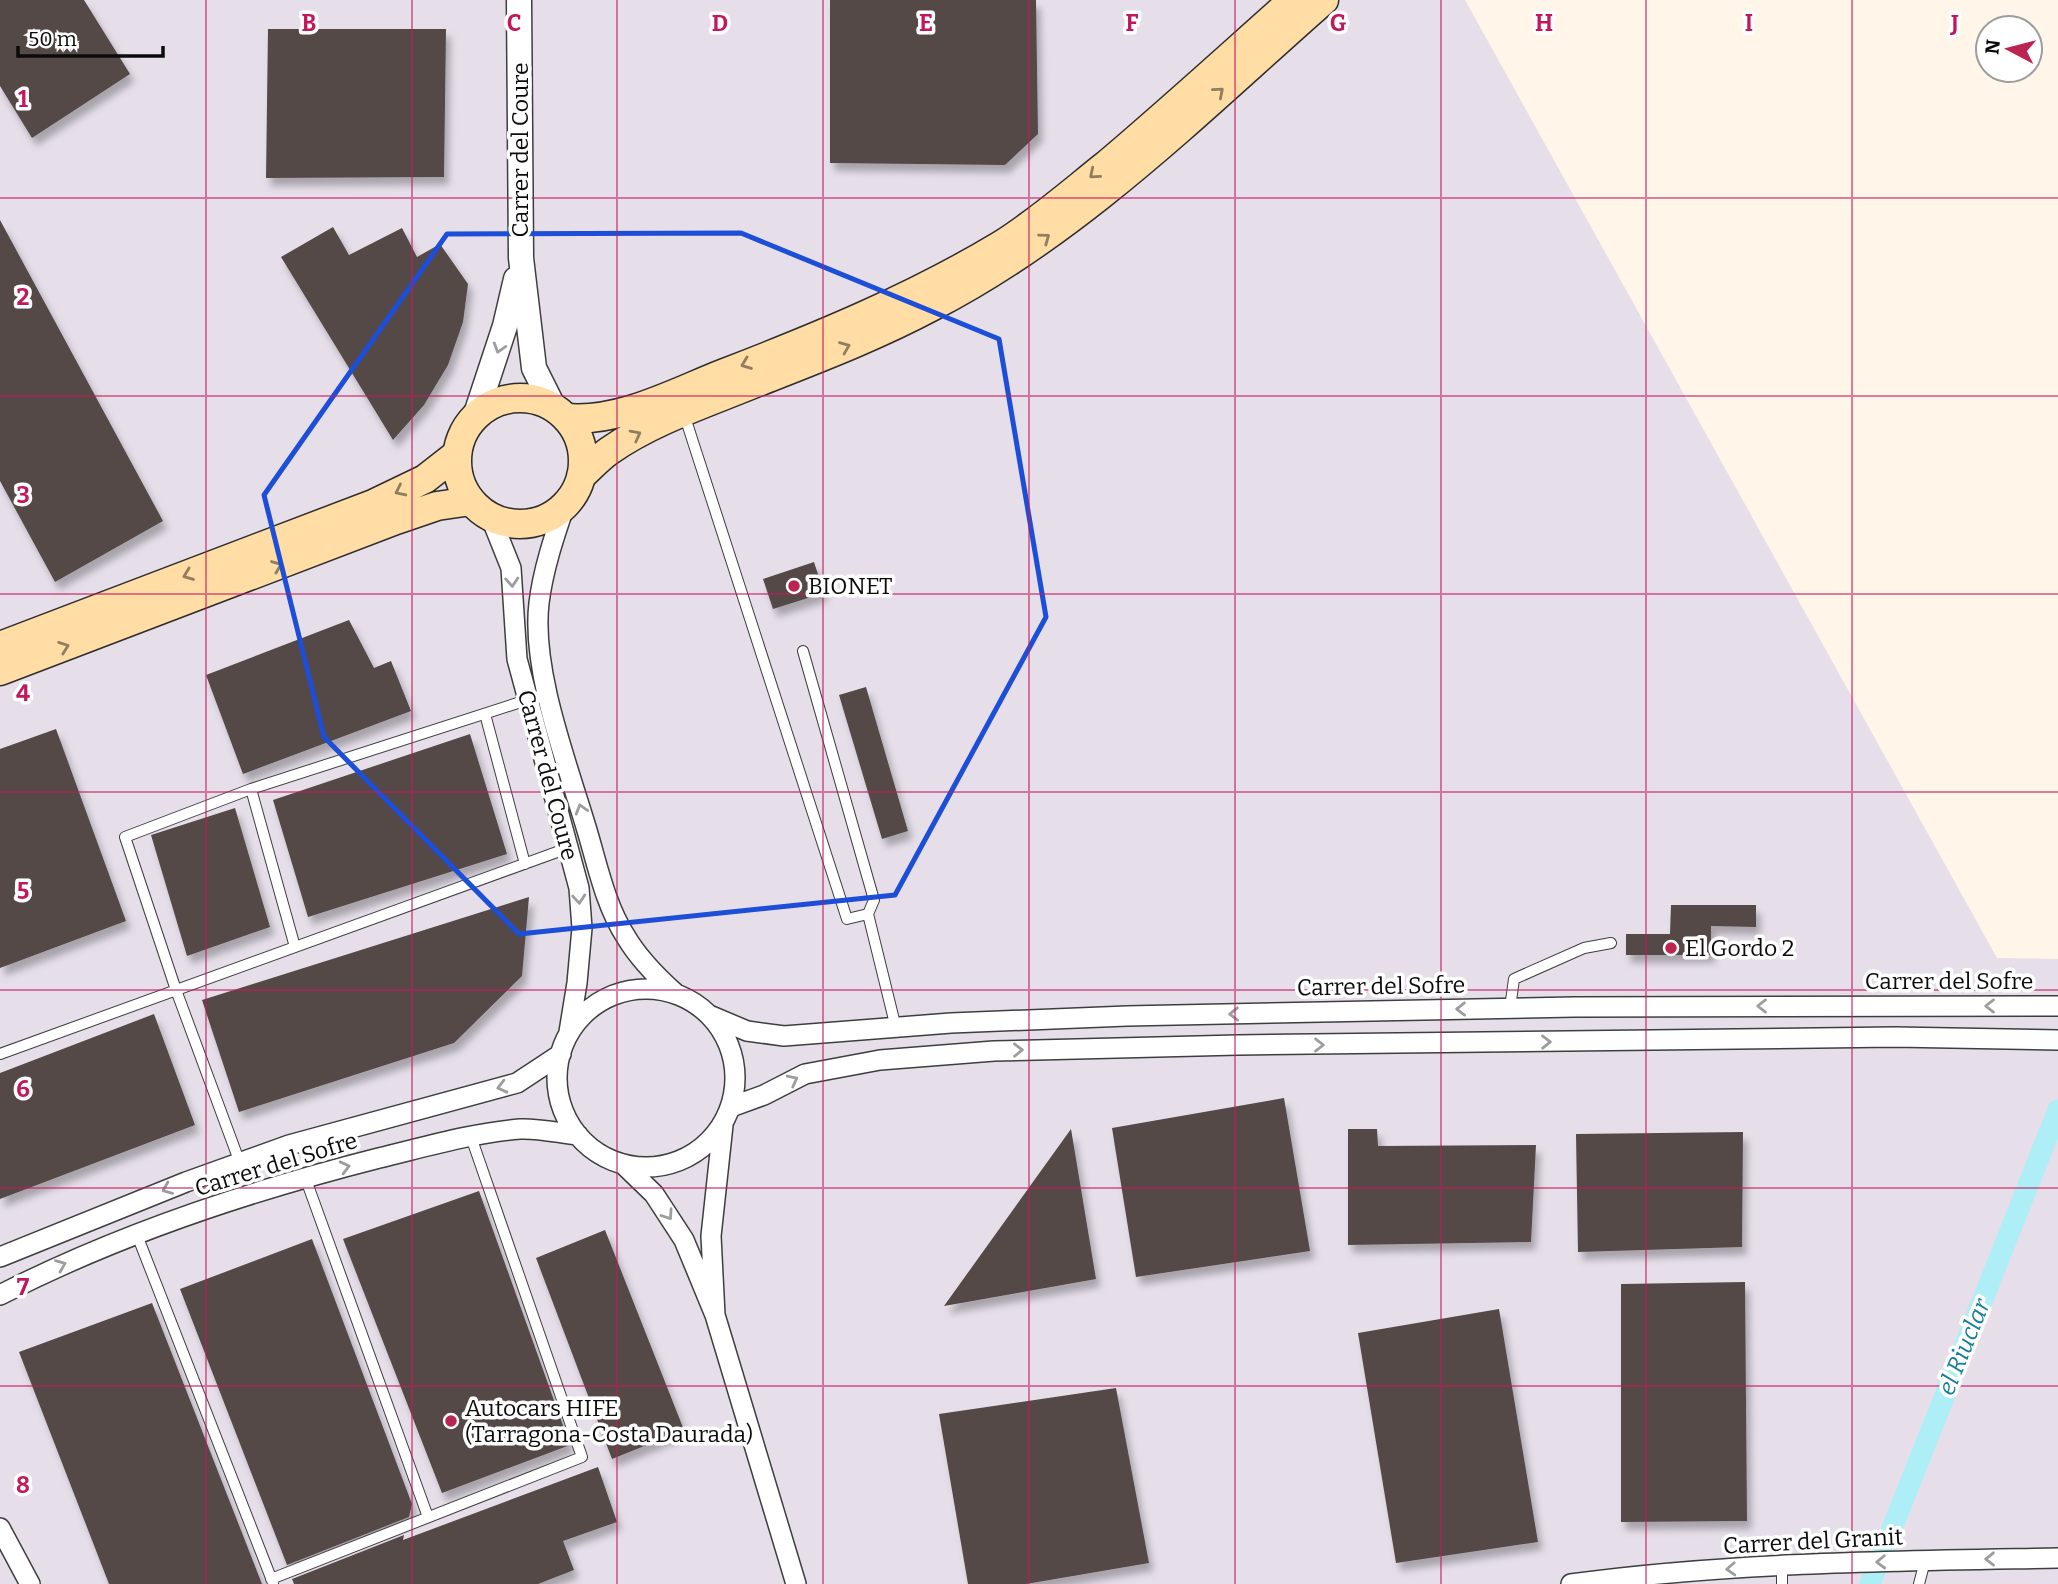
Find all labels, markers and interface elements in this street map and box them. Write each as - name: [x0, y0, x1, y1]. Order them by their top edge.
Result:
- text: B: [302, 9, 316, 37]
- text: C: [507, 9, 521, 37]
- text: D: [712, 9, 728, 37]
- text: E: [919, 9, 933, 37]
- text: F: [1126, 9, 1139, 37]
- text: G: [1330, 9, 1347, 37]
- text: H: [1535, 9, 1553, 37]
- text: I: [1745, 9, 1753, 37]
- text: J: [1949, 9, 1959, 37]
- scale bar: [18, 14, 163, 58]
- north arrow: [1974, 14, 2044, 84]
- text: 50 m: [28, 26, 77, 52]
- text: N: [1980, 38, 2005, 56]
- street label: Carrer del Coure: [506, 62, 534, 238]
- text: 1: [18, 85, 28, 113]
- one-way arrow: [1211, 88, 1224, 101]
- one-way arrow: [1090, 166, 1103, 178]
- one-way arrow: [1037, 234, 1050, 247]
- text: 2: [17, 283, 30, 311]
- one-way arrow: [492, 342, 507, 354]
- one-way arrow: [839, 342, 851, 356]
- one-way arrow: [741, 356, 753, 370]
- one-way arrow: [629, 430, 641, 444]
- text: 3: [16, 481, 30, 509]
- one-way arrow: [395, 483, 407, 497]
- one-way arrow: [270, 560, 282, 574]
- one-way arrow: [183, 566, 195, 580]
- place label: BIONET: [808, 572, 892, 600]
- one-way arrow: [504, 577, 519, 588]
- marker: BIONET: [786, 578, 802, 594]
- one-way arrow: [58, 641, 70, 655]
- text: 4: [16, 679, 30, 707]
- street label: Carrer del Coure: [512, 687, 584, 863]
- one-way arrow: [574, 803, 589, 815]
- text: 5: [17, 877, 29, 905]
- one-way arrow: [572, 894, 587, 905]
- place label: El Gordo 2: [1685, 934, 1794, 962]
- marker: El Gordo 2: [1663, 940, 1679, 956]
- street label: Carrer del Sofre: [1865, 967, 2033, 995]
- street label: Carrer del Sofre: [1297, 971, 1465, 1001]
- one-way arrow: [1757, 998, 1767, 1014]
- one-way arrow: [1984, 998, 1995, 1014]
- one-way arrow: [1456, 1001, 1466, 1017]
- one-way arrow: [1228, 1006, 1239, 1021]
- one-way arrow: [1541, 1035, 1552, 1050]
- one-way arrow: [1314, 1037, 1324, 1053]
- one-way arrow: [1012, 1043, 1023, 1058]
- text: 6: [16, 1075, 30, 1103]
- one-way arrow: [786, 1075, 798, 1088]
- one-way arrow: [496, 1079, 508, 1093]
- street label: Carrer del Sofre: [191, 1126, 361, 1202]
- one-way arrow: [339, 1161, 351, 1175]
- one-way arrow: [162, 1180, 174, 1194]
- one-way arrow: [660, 1207, 672, 1220]
- one-way arrow: [54, 1260, 66, 1274]
- text: 7: [17, 1273, 30, 1301]
- water label: el Riuclar: [1932, 1294, 1996, 1399]
- place label: Autocars HIFE (Tarragona-Costa Daurada): [465, 1394, 753, 1448]
- marker: Autocars HIFE (Tarragona-Costa Daurada): [443, 1413, 459, 1429]
- text: 8: [16, 1471, 30, 1499]
- street label: Carrer del Granit: [1722, 1522, 1904, 1560]
- one-way arrow: [1984, 1552, 1995, 1567]
- one-way arrow: [1875, 1554, 1886, 1569]
- one-way arrow: [1726, 1562, 1737, 1577]

